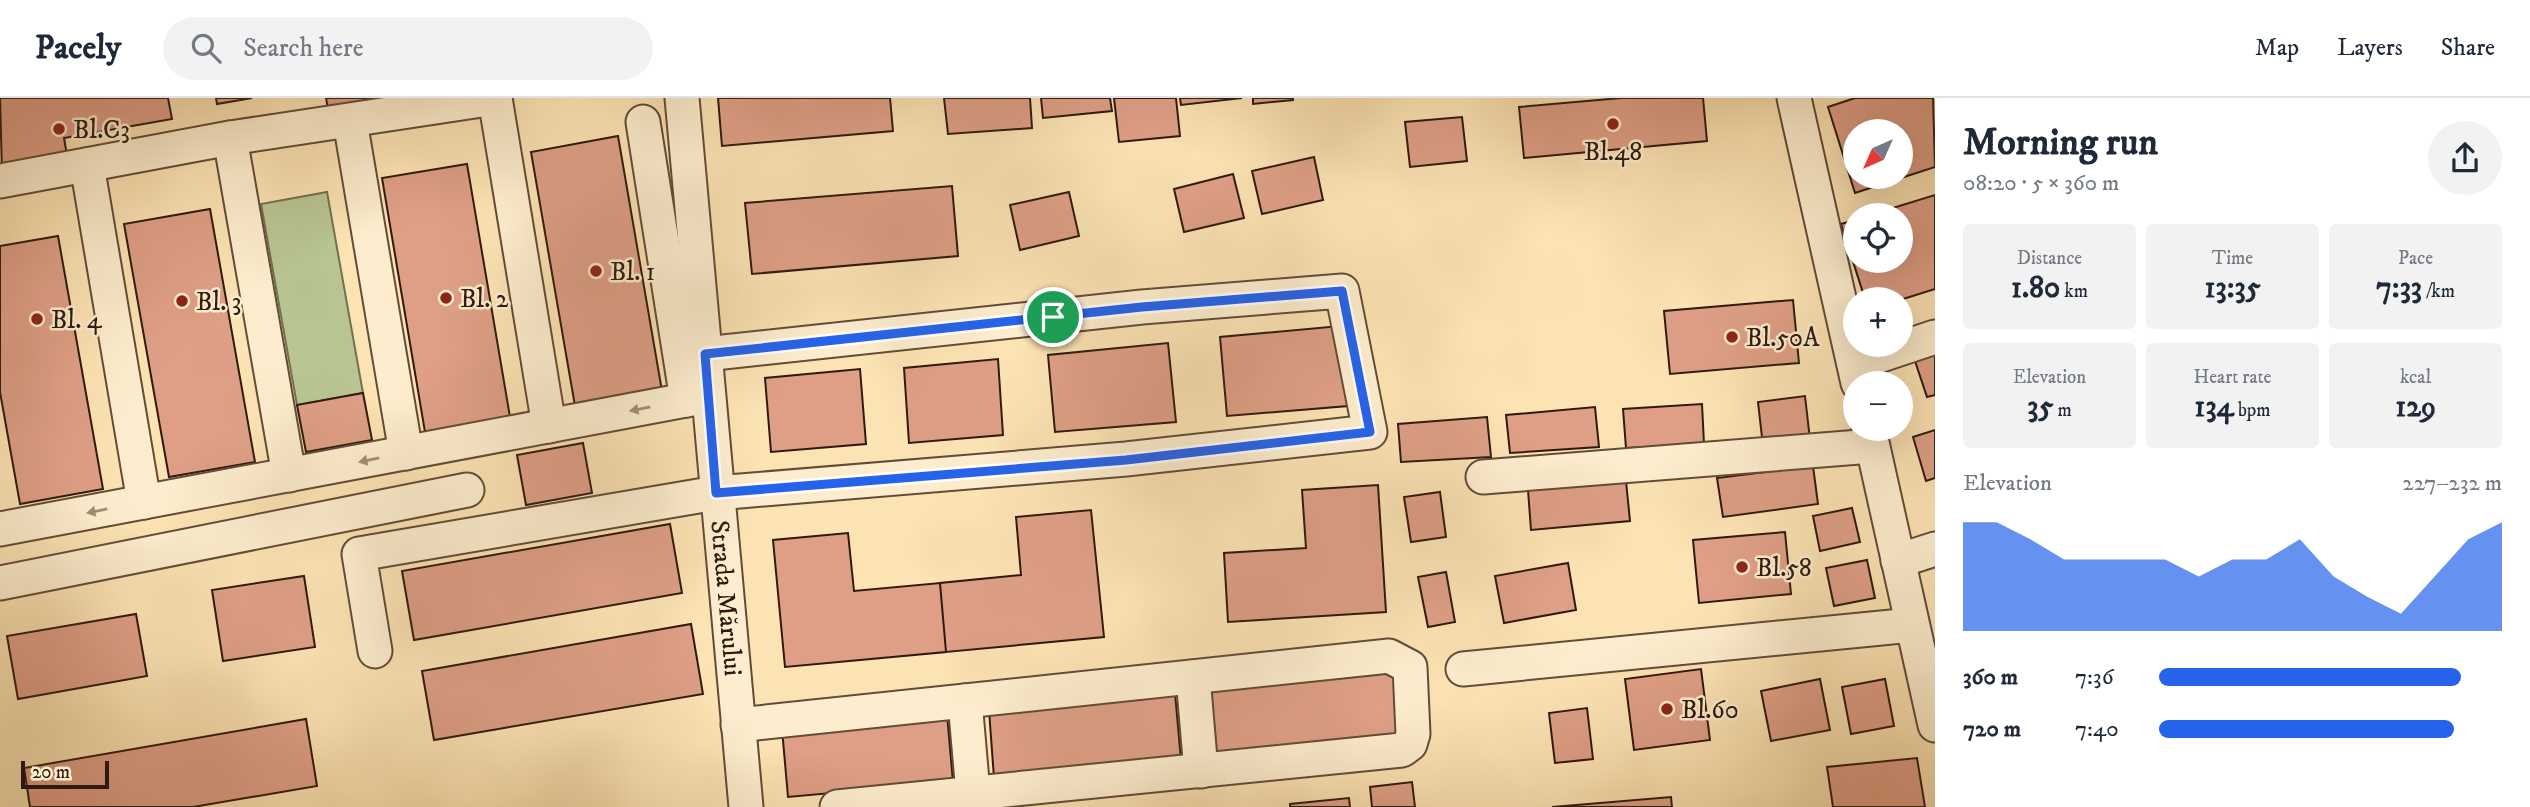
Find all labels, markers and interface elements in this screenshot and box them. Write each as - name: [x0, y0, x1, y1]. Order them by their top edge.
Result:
- search box: [163, 17, 653, 80]
- text: Pacely: [35, 28, 121, 69]
- icon: search: [187, 29, 225, 67]
- text: Search here: [243, 32, 363, 65]
- text: Map: [2255, 33, 2299, 63]
- text: Layers: [2337, 33, 2403, 63]
- text: Share: [2441, 33, 2495, 63]
- place label: Bl.C3: [73, 114, 130, 147]
- marker: Bl.48: [1605, 116, 1621, 132]
- north arrow: [1843, 119, 1913, 189]
- map controls: [1843, 119, 1913, 441]
- text: Morning run: [1963, 119, 2158, 167]
- marker: Bl.C3: [51, 121, 67, 137]
- button: share: [2428, 121, 2502, 195]
- place label: Bl.48: [1584, 136, 1642, 169]
- text: 08:20 · 5 × 360 m: [1963, 169, 2119, 198]
- button: locate: [1843, 203, 1913, 273]
- text: Distance: [2017, 247, 2082, 270]
- text: Time: [2212, 247, 2253, 270]
- text: Pace: [2398, 247, 2433, 270]
- place label: Bl. 1: [610, 256, 655, 289]
- marker: Bl. 1: [588, 263, 604, 279]
- text: 1.80: [2011, 270, 2060, 307]
- text: 13:35: [2204, 270, 2261, 307]
- text: 7:33: [2376, 270, 2422, 307]
- text: km: [2060, 280, 2088, 303]
- text: /km: [2422, 280, 2455, 303]
- place label: Bl. 2: [460, 283, 509, 316]
- place label: Bl. 3: [196, 286, 242, 319]
- pin: [1023, 287, 1083, 347]
- button: +: [1843, 287, 1913, 357]
- marker: Bl. 2: [438, 290, 454, 306]
- marker: Bl. 3: [174, 293, 190, 309]
- icon: arrive: [1034, 298, 1072, 336]
- place label: Bl. 4: [51, 304, 103, 337]
- marker: Bl. 4: [29, 311, 45, 327]
- place label: Bl.50A: [1746, 322, 1820, 355]
- marker: Bl.50A: [1724, 329, 1740, 345]
- text: Elevation: [2013, 366, 2086, 389]
- text: Heart rate: [2194, 366, 2271, 389]
- text: kcal: [2400, 366, 2431, 389]
- button: −: [1843, 371, 1913, 441]
- text: 35: [2027, 389, 2053, 426]
- text: 134: [2194, 389, 2234, 426]
- text: 129: [2395, 389, 2436, 426]
- text: m: [2053, 399, 2072, 422]
- text: bpm: [2234, 399, 2271, 422]
- one-way arrow: [629, 403, 651, 414]
- one-way arrow: [357, 455, 379, 466]
- text: Elevation: [1963, 469, 2052, 498]
- text: 227–232 m: [2402, 469, 2502, 498]
- one-way arrow: [86, 506, 108, 517]
- street label: Strada Mărului: [702, 519, 749, 677]
- place label: Bl.58: [1756, 552, 1812, 585]
- marker: Bl.58: [1734, 559, 1750, 575]
- text: 360 m: [1963, 663, 2018, 692]
- text: 7:36: [2075, 663, 2114, 692]
- place label: Bl.60: [1681, 694, 1739, 727]
- marker: Bl.60: [1659, 701, 1675, 717]
- text: 720 m: [1963, 715, 2021, 744]
- text: 7:40: [2075, 715, 2119, 744]
- scale bar: [21, 758, 108, 790]
- text: 20 m: [32, 761, 70, 784]

